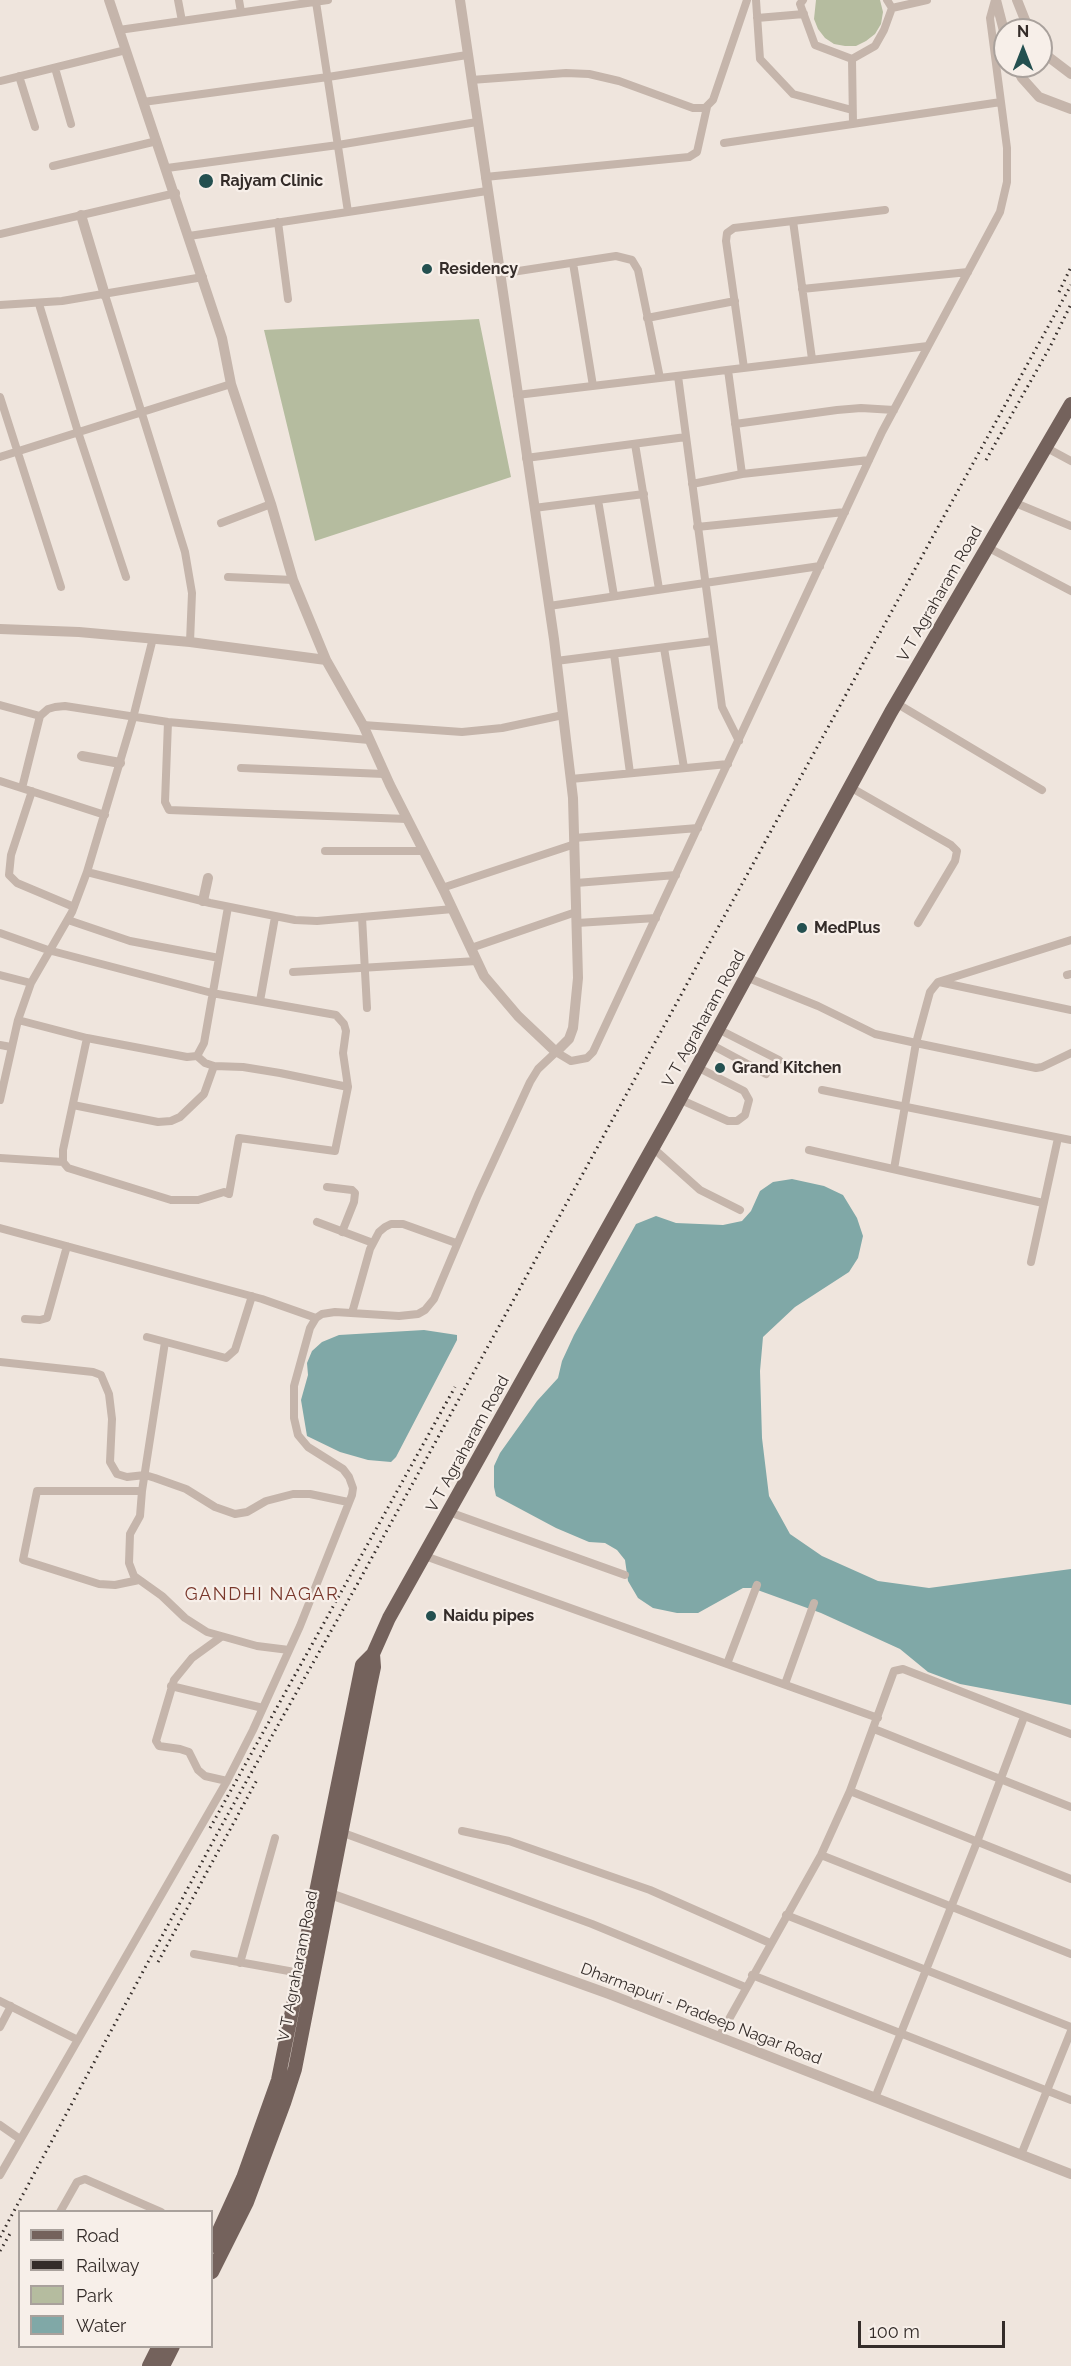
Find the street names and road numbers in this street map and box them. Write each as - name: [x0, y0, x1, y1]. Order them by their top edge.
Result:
- street label: V T Agraharam Road: [893, 523, 987, 665]
- street label: V T Agraharam Road: [659, 947, 749, 1091]
- street label: V T Agraharam Road: [423, 1372, 513, 1516]
- street label: V T Agraharam Road: [274, 1889, 322, 2043]
- street label: Dharmapuri - Pradeep Nagar Road: [578, 1959, 824, 2069]

